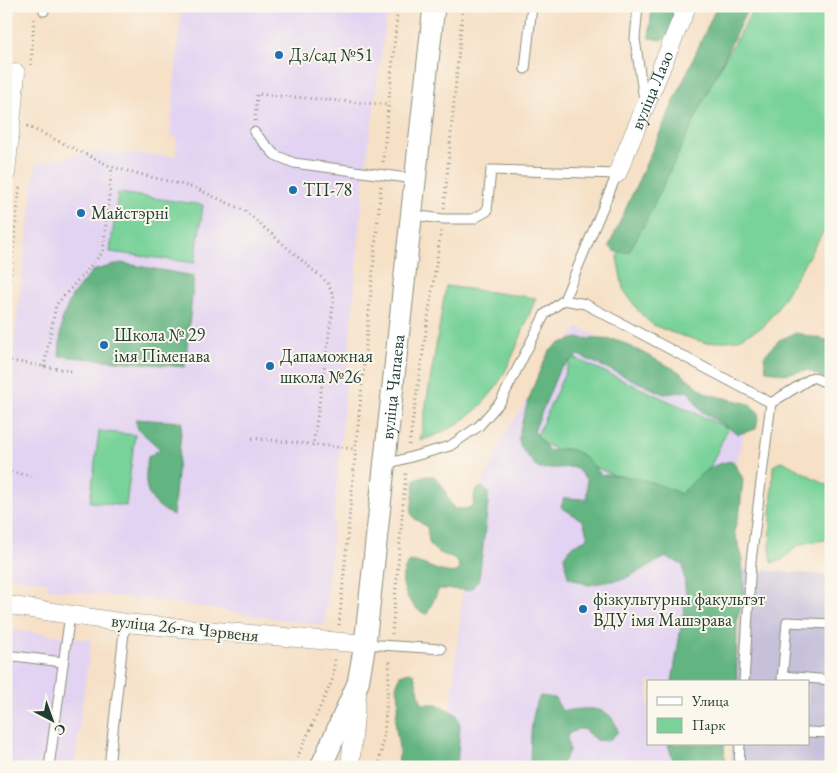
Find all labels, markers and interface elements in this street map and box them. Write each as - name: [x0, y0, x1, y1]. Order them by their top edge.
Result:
- place label: Дз/сад №51: [289, 43, 373, 66]
- street label: вуліца Лазо: [625, 47, 678, 133]
- marker: Дз/сад №51: [273, 49, 285, 61]
- place label: ТП-78: [303, 178, 352, 201]
- marker: ТП-78: [287, 184, 299, 196]
- place label: Майстэрні: [91, 201, 169, 224]
- marker: Майстэрні: [75, 207, 87, 219]
- place label: Школа № 29 імя Піменава: [114, 323, 211, 367]
- street label: вуліца Чапаева: [375, 332, 409, 441]
- marker: Школа № 29 імя Піменава: [98, 339, 110, 351]
- place label: Дапаможная школа №26: [280, 344, 373, 388]
- marker: Дапаможная школа №26: [264, 360, 276, 372]
- place label: фізкультурны факультэт ВДУ імя Машэрава: [593, 587, 766, 631]
- marker: фізкультурны факультэт ВДУ імя Машэрава: [577, 603, 589, 615]
- street label: вуліца 26-га Чэрвеня: [110, 608, 260, 647]
- legend: [647, 680, 810, 746]
- text: Улица: [691, 691, 729, 710]
- north arrow: [28, 696, 78, 746]
- text: Парк: [692, 715, 725, 734]
- text: С: [51, 720, 70, 740]

